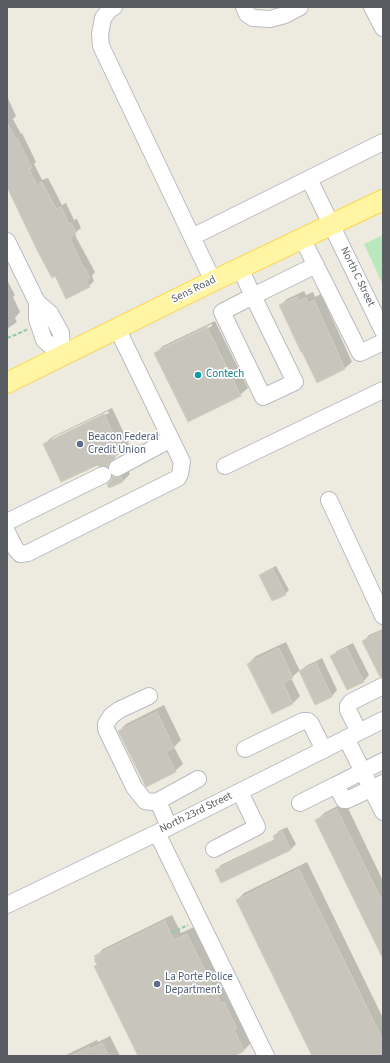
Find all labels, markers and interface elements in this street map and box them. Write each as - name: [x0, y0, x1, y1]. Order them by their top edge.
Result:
- street label: North C Street: [337, 245, 377, 309]
- street label: Sens Road: [170, 274, 218, 306]
- place label: Contech: [206, 368, 244, 382]
- marker: Contech: [193, 370, 203, 380]
- place label: Beacon Federal Credit Union: [88, 431, 158, 457]
- marker: Beacon Federal Credit Union: [75, 439, 85, 449]
- street label: North 23rd Street: [157, 790, 235, 836]
- place label: La Porte Police Department: [165, 971, 233, 997]
- marker: La Porte Police Department: [152, 979, 162, 989]

